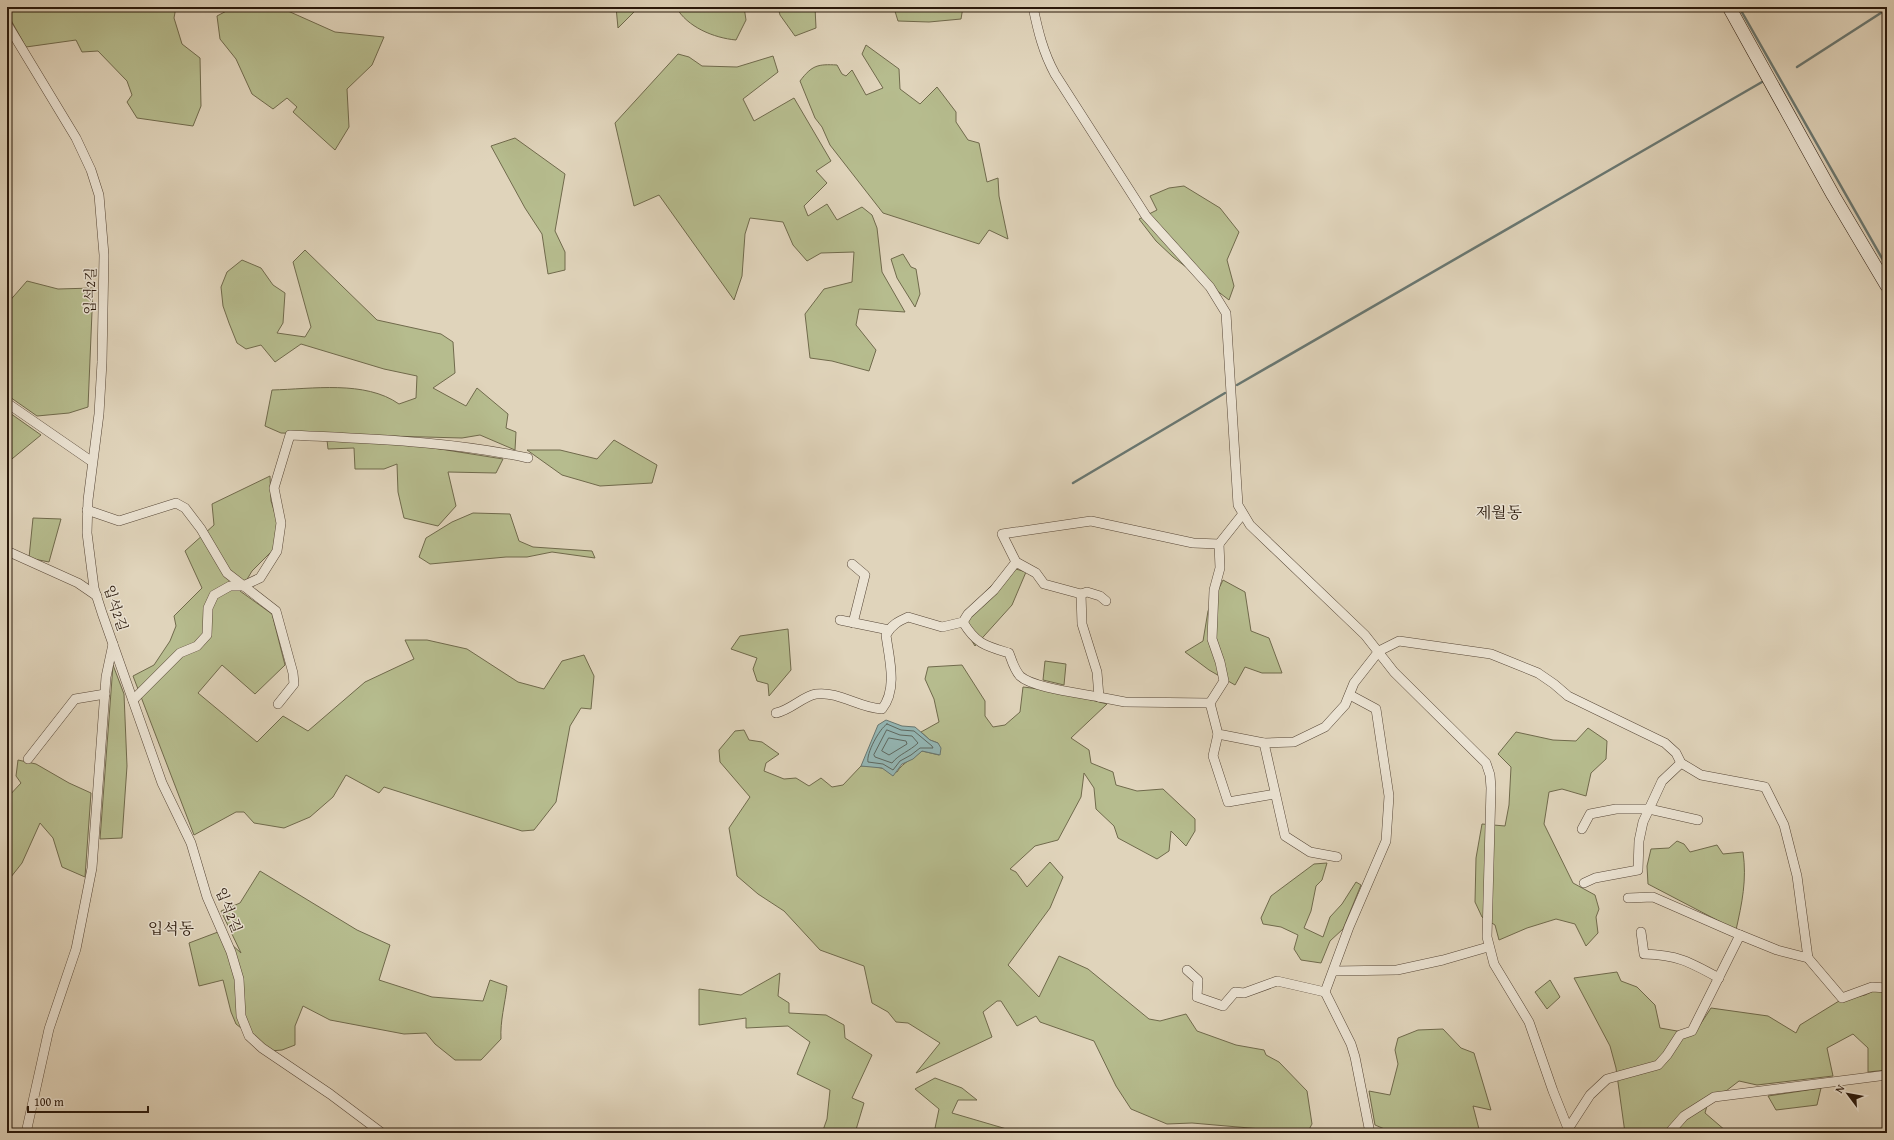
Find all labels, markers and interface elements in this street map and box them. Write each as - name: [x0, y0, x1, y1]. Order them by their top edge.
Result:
- street label: 입석2길: [80, 267, 100, 315]
- district label: 제월동: [1476, 500, 1523, 524]
- street label: 입석2길: [99, 582, 133, 634]
- street label: 입석2길: [211, 884, 247, 936]
- district label: 입석동: [148, 916, 195, 940]
- north arrow: [1828, 1074, 1868, 1114]
- text: N: [1831, 1081, 1849, 1096]
- scale bar: [28, 1088, 148, 1114]
- text: 100 m: [34, 1093, 64, 1110]

